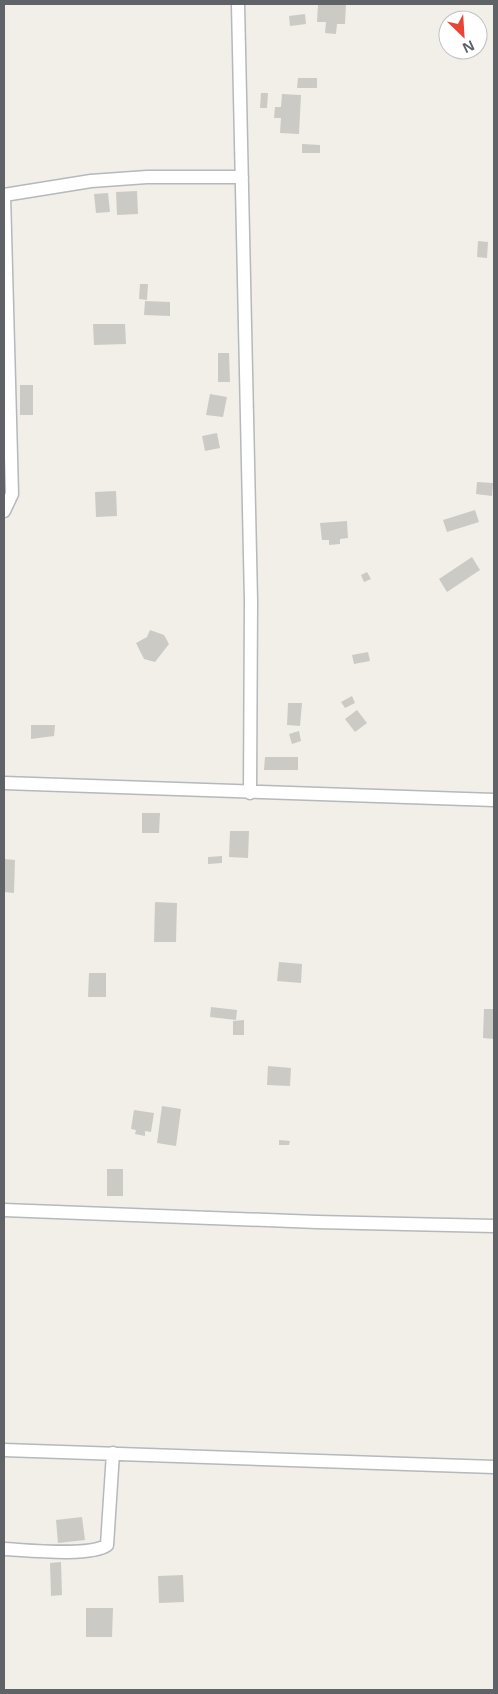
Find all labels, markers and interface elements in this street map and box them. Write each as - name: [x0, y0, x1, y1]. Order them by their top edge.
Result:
- north arrow: [438, 10, 488, 60]
- text: N: [460, 36, 478, 58]

